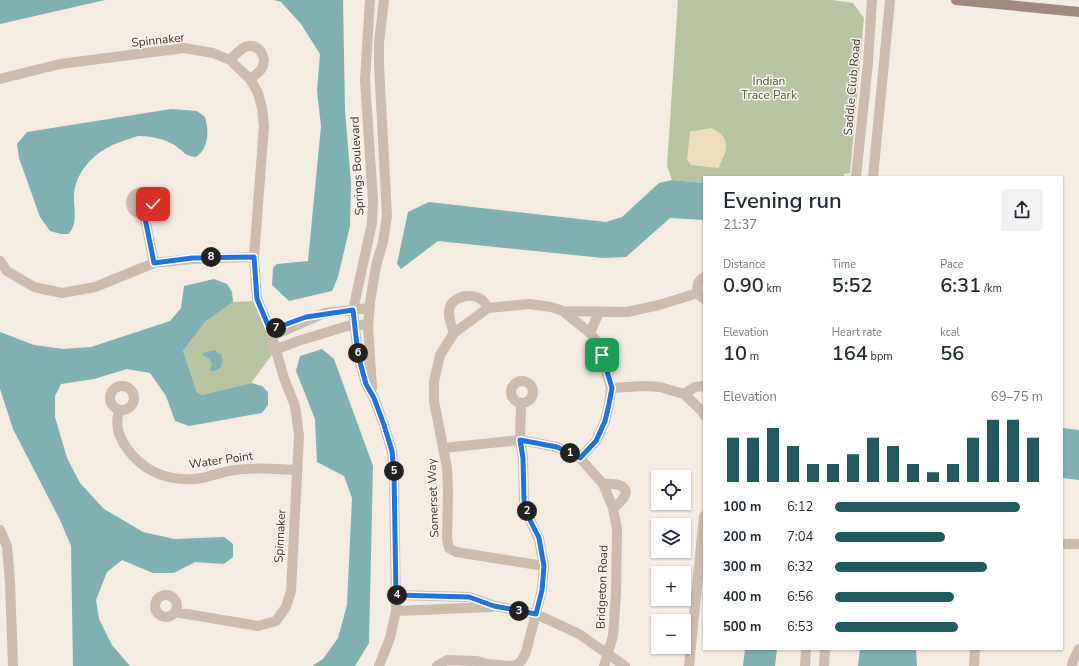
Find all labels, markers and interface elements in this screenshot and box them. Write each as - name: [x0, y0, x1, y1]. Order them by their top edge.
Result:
- street label: Spinnaker: [130, 29, 186, 51]
- street label: Saddle Club Road: [840, 38, 864, 136]
- park label: Indian Trace Park: [741, 73, 798, 103]
- street label: Springs Boulevard: [346, 116, 368, 216]
- text: Evening run: [723, 186, 842, 216]
- pin: [136, 187, 170, 221]
- button: share: [1001, 189, 1043, 231]
- icon: check: [142, 193, 164, 215]
- text: 21:37: [723, 216, 757, 234]
- pin: 8: [201, 247, 221, 267]
- text: 8: [208, 249, 214, 264]
- text: Distance: [723, 257, 766, 272]
- text: Time: [832, 257, 856, 272]
- text: Pace: [940, 257, 964, 272]
- text: 0.90: [723, 272, 764, 299]
- text: 5:52: [832, 272, 872, 299]
- text: 6:31: [940, 272, 981, 299]
- text: km: [764, 281, 782, 296]
- text: /km: [981, 281, 1002, 296]
- pin: 7: [266, 318, 286, 338]
- text: 7: [273, 320, 279, 335]
- text: Elevation: [723, 325, 769, 340]
- text: Heart rate: [832, 325, 882, 340]
- text: kcal: [940, 325, 960, 340]
- pin: [585, 338, 619, 372]
- text: 10: [723, 340, 747, 367]
- text: 164: [832, 340, 868, 367]
- text: 56: [940, 340, 964, 367]
- pin: 6: [348, 343, 368, 363]
- icon: arrive: [591, 344, 613, 366]
- text: 6: [355, 345, 361, 360]
- text: m: [747, 349, 759, 364]
- text: bpm: [868, 349, 893, 364]
- text: Elevation: [723, 388, 777, 406]
- text: 69–75 m: [991, 388, 1043, 406]
- pin: 1: [560, 443, 580, 463]
- text: 1: [567, 445, 573, 460]
- street label: Water Point: [188, 447, 255, 472]
- street label: Somerset Way: [424, 457, 442, 538]
- pin: 5: [384, 461, 404, 481]
- text: 5: [391, 463, 397, 478]
- map controls: [651, 470, 691, 654]
- button: locate: [651, 470, 691, 510]
- text: 100 m: [723, 498, 761, 516]
- text: 6:12: [787, 498, 813, 516]
- pin: 2: [517, 501, 537, 521]
- text: 2: [524, 503, 530, 518]
- street label: Spinnaker: [271, 508, 289, 563]
- button: layers: [651, 518, 691, 558]
- text: 200 m: [723, 528, 761, 546]
- text: 7:04: [787, 528, 813, 546]
- street label: Bridgeton Road: [593, 545, 611, 629]
- text: 300 m: [723, 558, 761, 576]
- text: 6:32: [787, 558, 813, 576]
- button: +: [651, 566, 691, 606]
- pin: 4: [387, 585, 407, 605]
- text: 4: [394, 587, 400, 602]
- text: 400 m: [723, 588, 761, 606]
- text: 6:56: [787, 588, 813, 606]
- pin: 3: [509, 601, 529, 621]
- text: 3: [516, 603, 522, 618]
- button: −: [651, 614, 691, 654]
- text: 500 m: [723, 618, 761, 636]
- text: 6:53: [787, 618, 813, 636]

